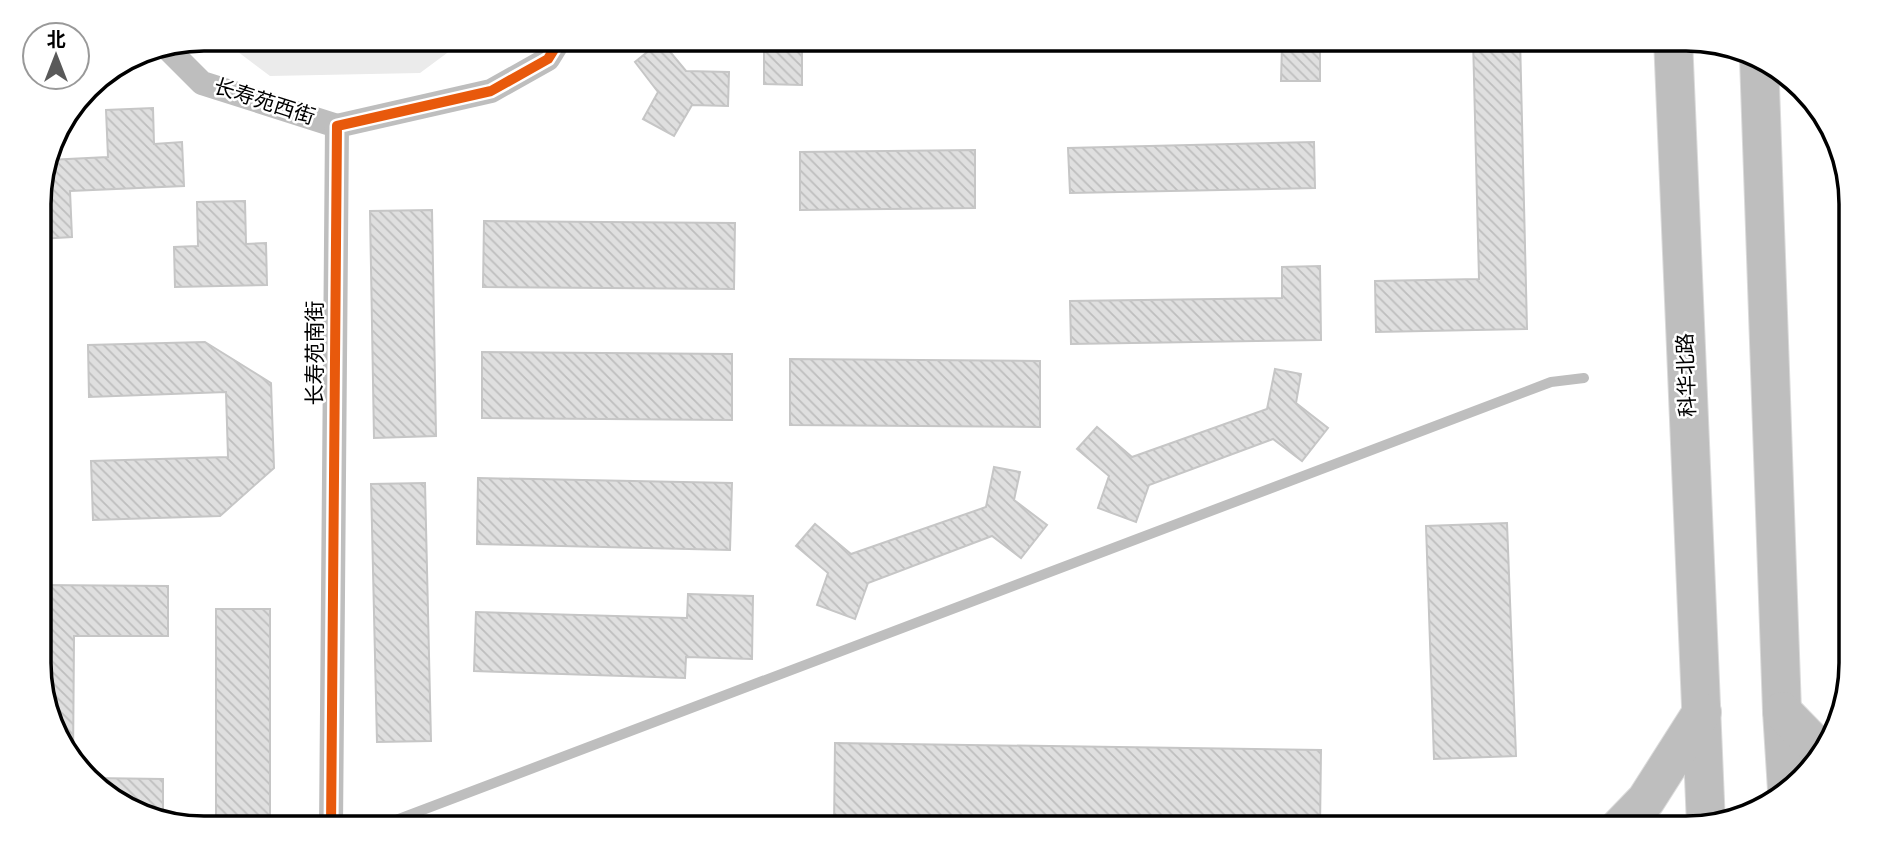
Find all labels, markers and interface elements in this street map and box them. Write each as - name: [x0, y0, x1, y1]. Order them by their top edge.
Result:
- north arrow: [21, 21, 91, 91]
- text: 北: [46, 29, 66, 53]
- street label: 长寿苑西街: [210, 74, 318, 132]
- street label: 长寿苑南街: [303, 301, 330, 406]
- street label: 科华北路: [1673, 333, 1703, 417]

